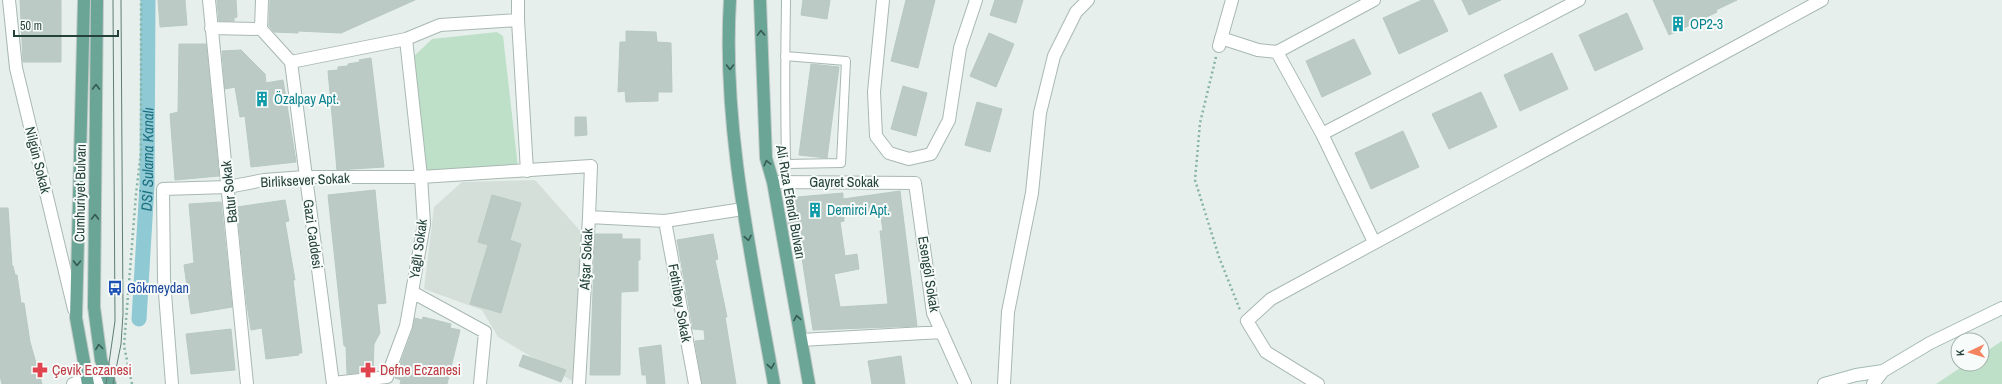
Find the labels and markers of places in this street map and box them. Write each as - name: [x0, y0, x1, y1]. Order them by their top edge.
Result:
- building icon: OP2-3: [1669, 15, 1687, 33]
- place label: OP2-3: [1690, 15, 1723, 33]
- building icon: Özalpay Apt.: [253, 90, 271, 108]
- place label: Özalpay Apt.: [274, 90, 339, 108]
- building icon: Demirci Apt.: [806, 201, 824, 219]
- place label: Demirci Apt.: [827, 201, 890, 219]
- bus stop icon: Gökmeydan: [106, 279, 124, 297]
- place label: Gökmeydan: [127, 279, 189, 297]
- pharmacy icon: Çevik Eczanesi: [31, 361, 49, 379]
- place label: Çevik Eczanesi: [52, 361, 132, 379]
- pharmacy icon: Defne Eczanesi: [359, 361, 377, 379]
- place label: Defne Eczanesi: [380, 361, 461, 379]

